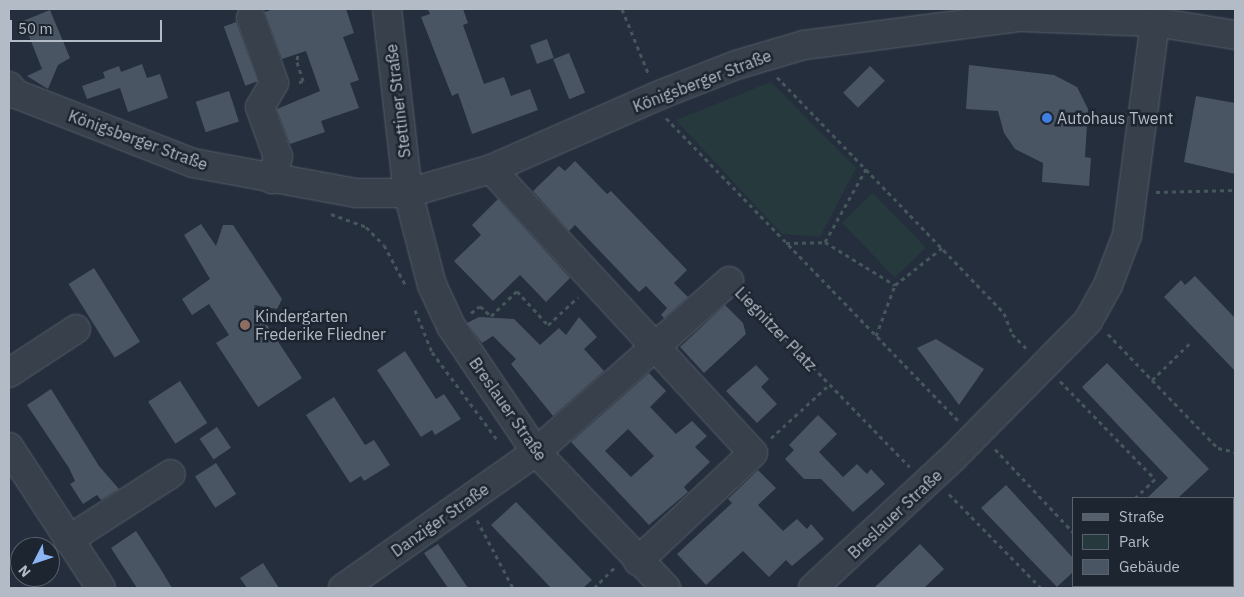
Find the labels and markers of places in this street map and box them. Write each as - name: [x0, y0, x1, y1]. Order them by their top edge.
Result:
- place label: Autohaus Twent: [1057, 108, 1173, 128]
- marker: Autohaus Twent: [1041, 112, 1053, 124]
- place label: Kindergarten Frederike Fliedner: [255, 306, 386, 344]
- marker: Kindergarten Frederike Fliedner: [239, 319, 251, 331]

